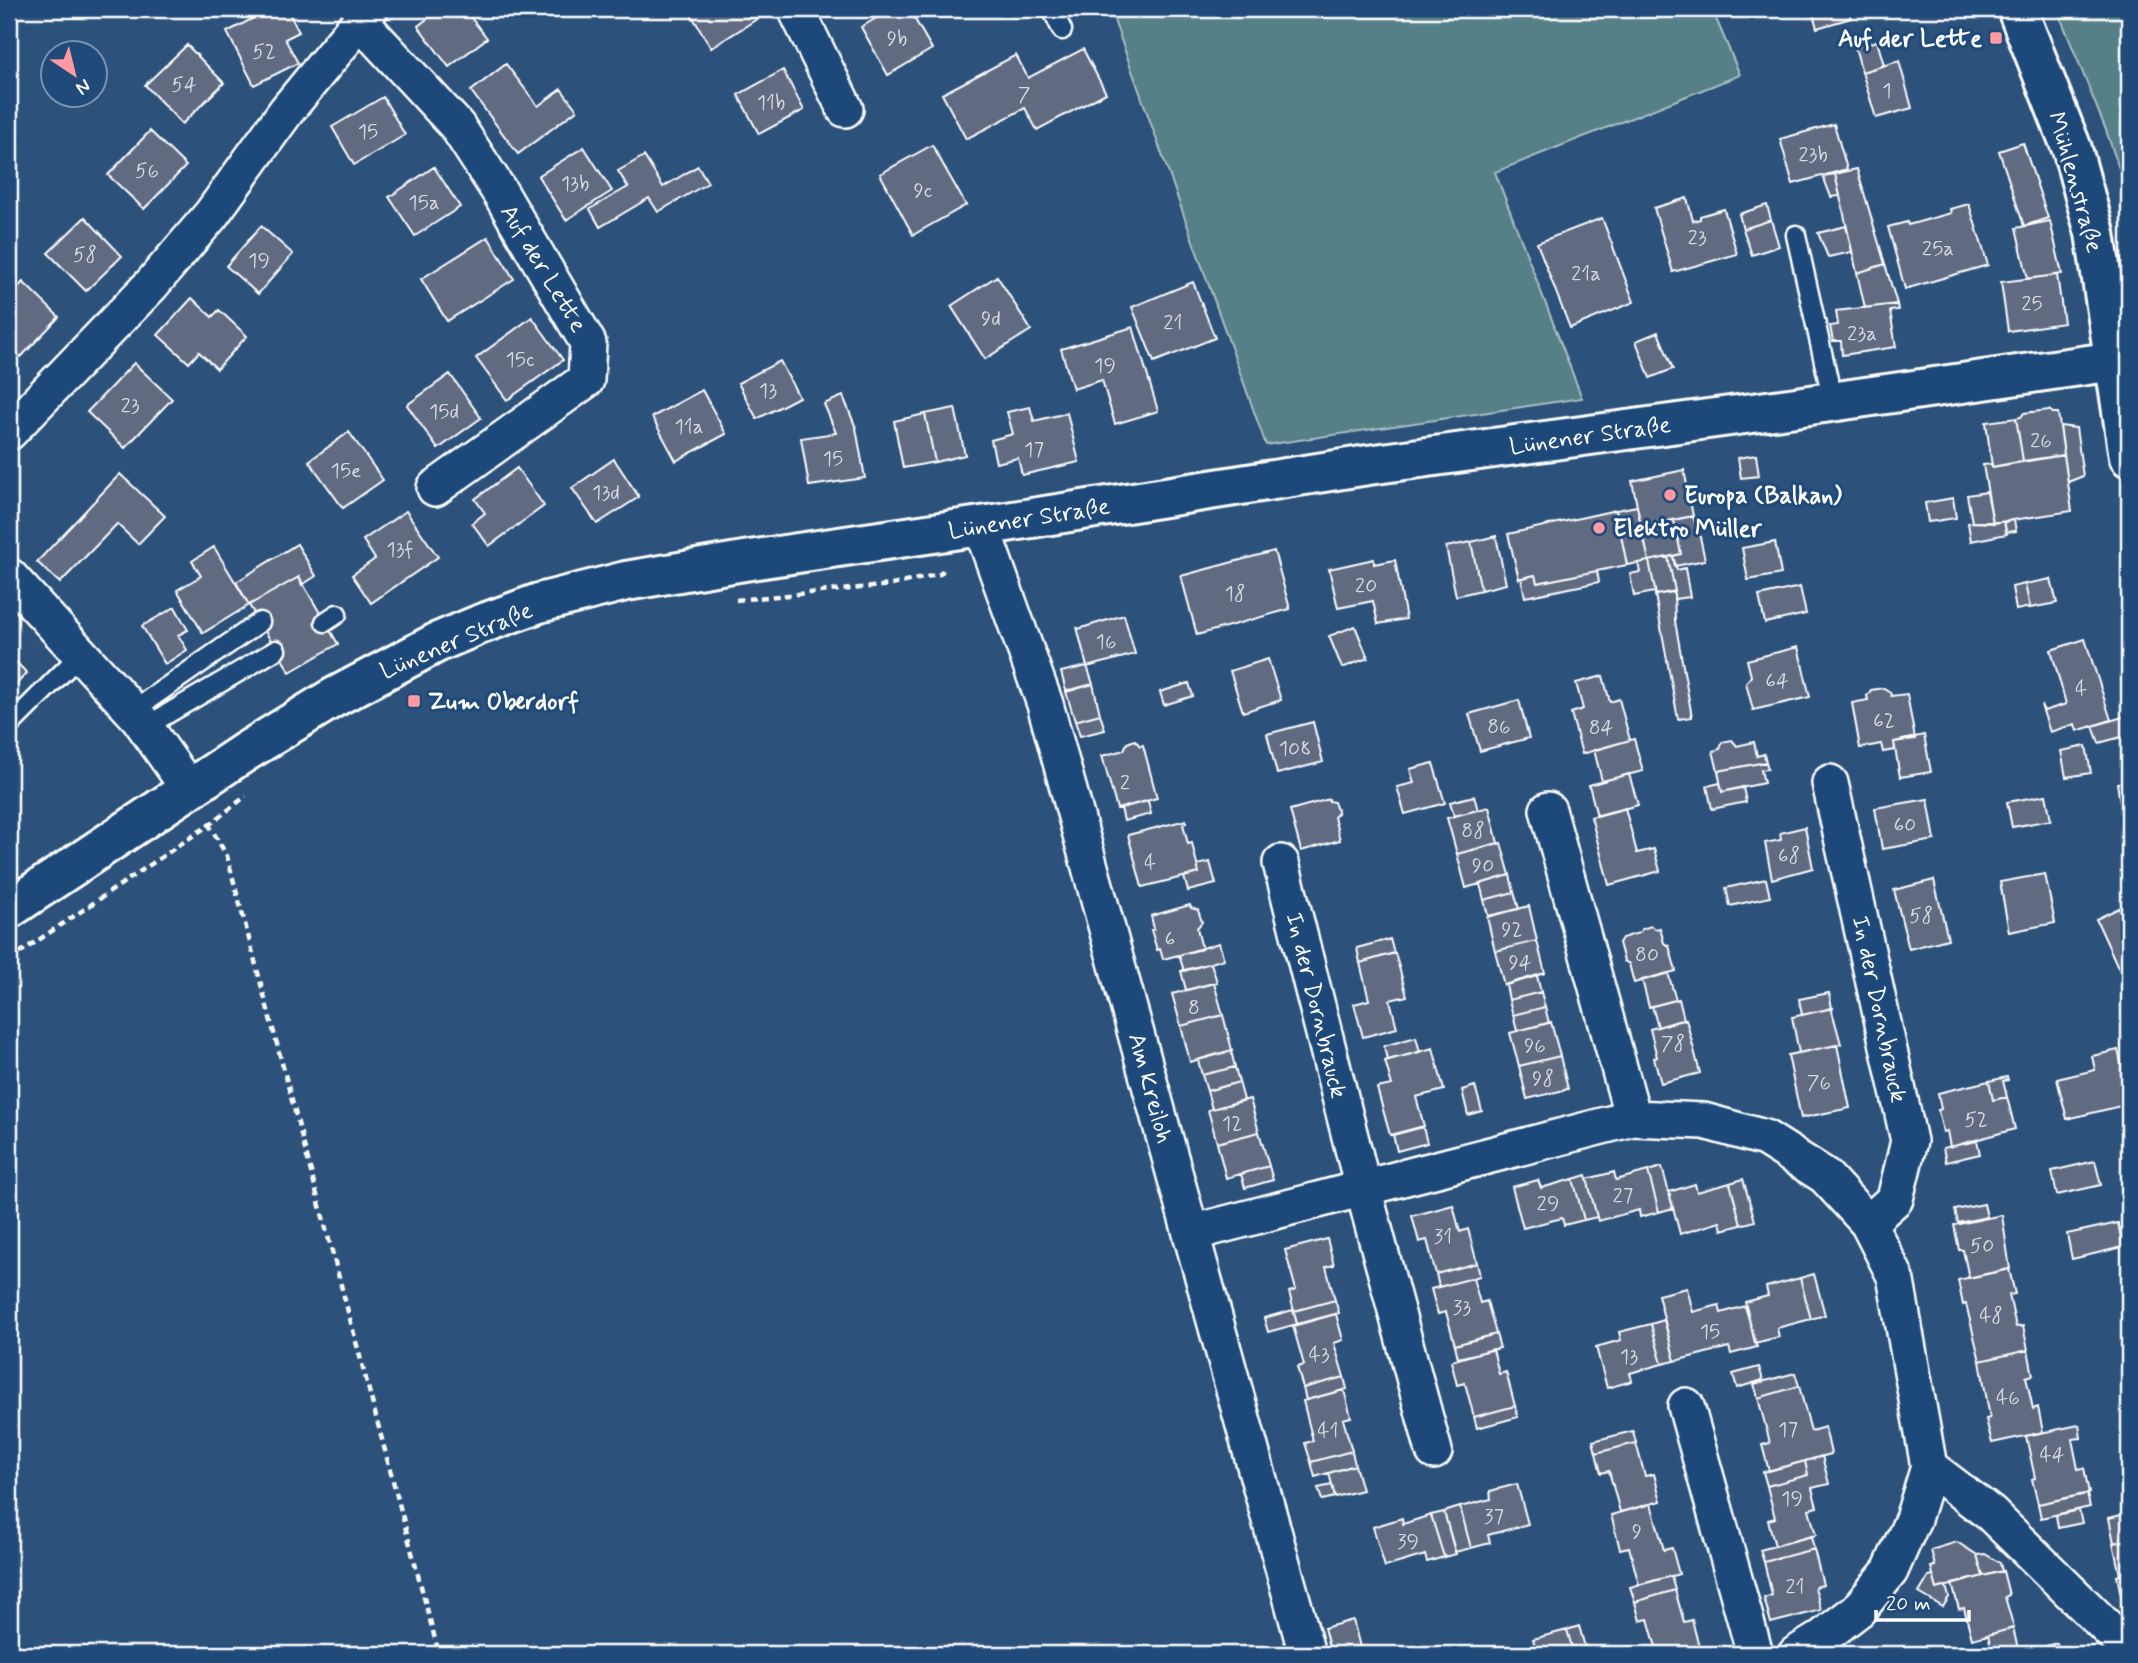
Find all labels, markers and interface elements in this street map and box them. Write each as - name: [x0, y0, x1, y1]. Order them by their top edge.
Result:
- place label: Auf der Lette: [1838, 24, 1982, 55]
- house number: 9b: [887, 25, 907, 53]
- marker: Auf der Lette: [1988, 30, 2004, 46]
- north arrow: [38, 38, 108, 108]
- house number: 52: [252, 38, 276, 66]
- house number: 54: [171, 71, 197, 99]
- text: N: [71, 73, 95, 101]
- house number: 1: [1882, 77, 1892, 105]
- house number: 7: [1018, 81, 1031, 109]
- house number: 11b: [757, 89, 785, 117]
- street label: Mühlenstraße: [2040, 109, 2109, 256]
- house number: 15: [358, 118, 378, 146]
- house number: 23b: [1798, 141, 1828, 169]
- house number: 56: [135, 157, 159, 185]
- house number: 13b: [561, 170, 589, 198]
- house number: 9c: [914, 177, 932, 205]
- house number: 15a: [408, 189, 440, 217]
- street label: Auf der Lette: [492, 199, 593, 339]
- house number: 23: [1687, 224, 1707, 252]
- house number: 25a: [1922, 235, 1954, 263]
- house number: 58: [73, 241, 97, 269]
- house number: 19: [248, 247, 270, 275]
- house number: 21a: [1571, 260, 1601, 288]
- house number: 25: [2021, 290, 2043, 318]
- house number: 9d: [981, 305, 1001, 333]
- house number: 21: [1163, 309, 1183, 337]
- house number: 23a: [1847, 320, 1877, 348]
- house number: 15c: [505, 346, 535, 374]
- house number: 19: [1094, 352, 1116, 380]
- house number: 13: [759, 377, 777, 405]
- house number: 23: [120, 392, 140, 420]
- house number: 15d: [429, 398, 459, 426]
- street label: Lünener Straße: [1507, 410, 1673, 463]
- house number: 11a: [674, 413, 704, 441]
- house number: 26: [2030, 427, 2052, 455]
- house number: 17: [1024, 436, 1044, 464]
- house number: 15: [823, 445, 843, 473]
- house number: 15e: [331, 457, 361, 485]
- house number: 13d: [592, 479, 620, 507]
- place label: Europa (Balkan): [1684, 481, 1842, 512]
- marker: Europa (Balkan): [1662, 487, 1678, 503]
- street label: Lünener Straße: [946, 491, 1112, 548]
- place label: Elektro Müller: [1613, 514, 1762, 545]
- marker: Elektro Müller: [1591, 520, 1607, 536]
- house number: 13f: [386, 536, 414, 564]
- house number: 20: [1355, 572, 1377, 600]
- house number: 18: [1225, 580, 1245, 608]
- street label: Lünener Straße: [376, 595, 538, 687]
- house number: 16: [1096, 628, 1117, 656]
- house number: 64: [1765, 667, 1789, 695]
- house number: 4: [2075, 675, 2087, 703]
- place label: Zum Oberdorf: [428, 687, 580, 718]
- marker: Zum Oberdorf: [406, 693, 422, 709]
- house number: 62: [1873, 707, 1895, 735]
- house number: 86: [1487, 713, 1511, 741]
- house number: 84: [1589, 714, 1614, 742]
- house number: 108: [1279, 735, 1311, 763]
- house number: 2: [1120, 769, 1130, 797]
- house number: 60: [1894, 811, 1916, 839]
- house number: 88: [1461, 817, 1485, 845]
- house number: 68: [1778, 842, 1800, 870]
- house number: 4: [1144, 849, 1156, 877]
- house number: 90: [1472, 852, 1494, 880]
- house number: 58: [1909, 902, 1933, 930]
- street label: In der Dornbrauck: [1277, 909, 1354, 1101]
- street label: In der Dornbrauck: [1844, 913, 1913, 1106]
- house number: 92: [1501, 916, 1523, 944]
- house number: 6: [1165, 925, 1175, 953]
- house number: 80: [1635, 941, 1659, 969]
- house number: 94: [1508, 949, 1532, 977]
- house number: 8: [1188, 994, 1200, 1022]
- street label: Am Kreiloh: [1120, 1030, 1179, 1147]
- house number: 78: [1661, 1030, 1685, 1058]
- house number: 96: [1524, 1032, 1546, 1060]
- house number: 98: [1532, 1065, 1554, 1093]
- house number: 76: [1807, 1069, 1831, 1097]
- house number: 52: [1964, 1106, 1988, 1134]
- house number: 12: [1222, 1110, 1242, 1138]
- house number: 27: [1613, 1182, 1633, 1210]
- house number: 29: [1537, 1190, 1559, 1218]
- house number: 31: [1434, 1223, 1452, 1251]
- house number: 50: [1970, 1232, 1994, 1260]
- house number: 33: [1453, 1294, 1471, 1322]
- house number: 48: [1979, 1302, 2003, 1330]
- house number: 15: [1700, 1318, 1720, 1346]
- house number: 43: [1308, 1341, 1330, 1369]
- house number: 13: [1620, 1343, 1638, 1371]
- house number: 46: [1996, 1384, 2020, 1412]
- house number: 17: [1778, 1416, 1798, 1444]
- house number: 41: [1317, 1417, 1339, 1445]
- house number: 44: [2040, 1441, 2065, 1469]
- house number: 19: [1781, 1485, 1803, 1513]
- house number: 37: [1484, 1503, 1504, 1531]
- house number: 9: [1632, 1518, 1642, 1546]
- house number: 39: [1397, 1528, 1419, 1556]
- house number: 21: [1785, 1573, 1805, 1601]
- scale bar: [1876, 1579, 1968, 1623]
- text: 20 m: [1886, 1590, 1931, 1618]

